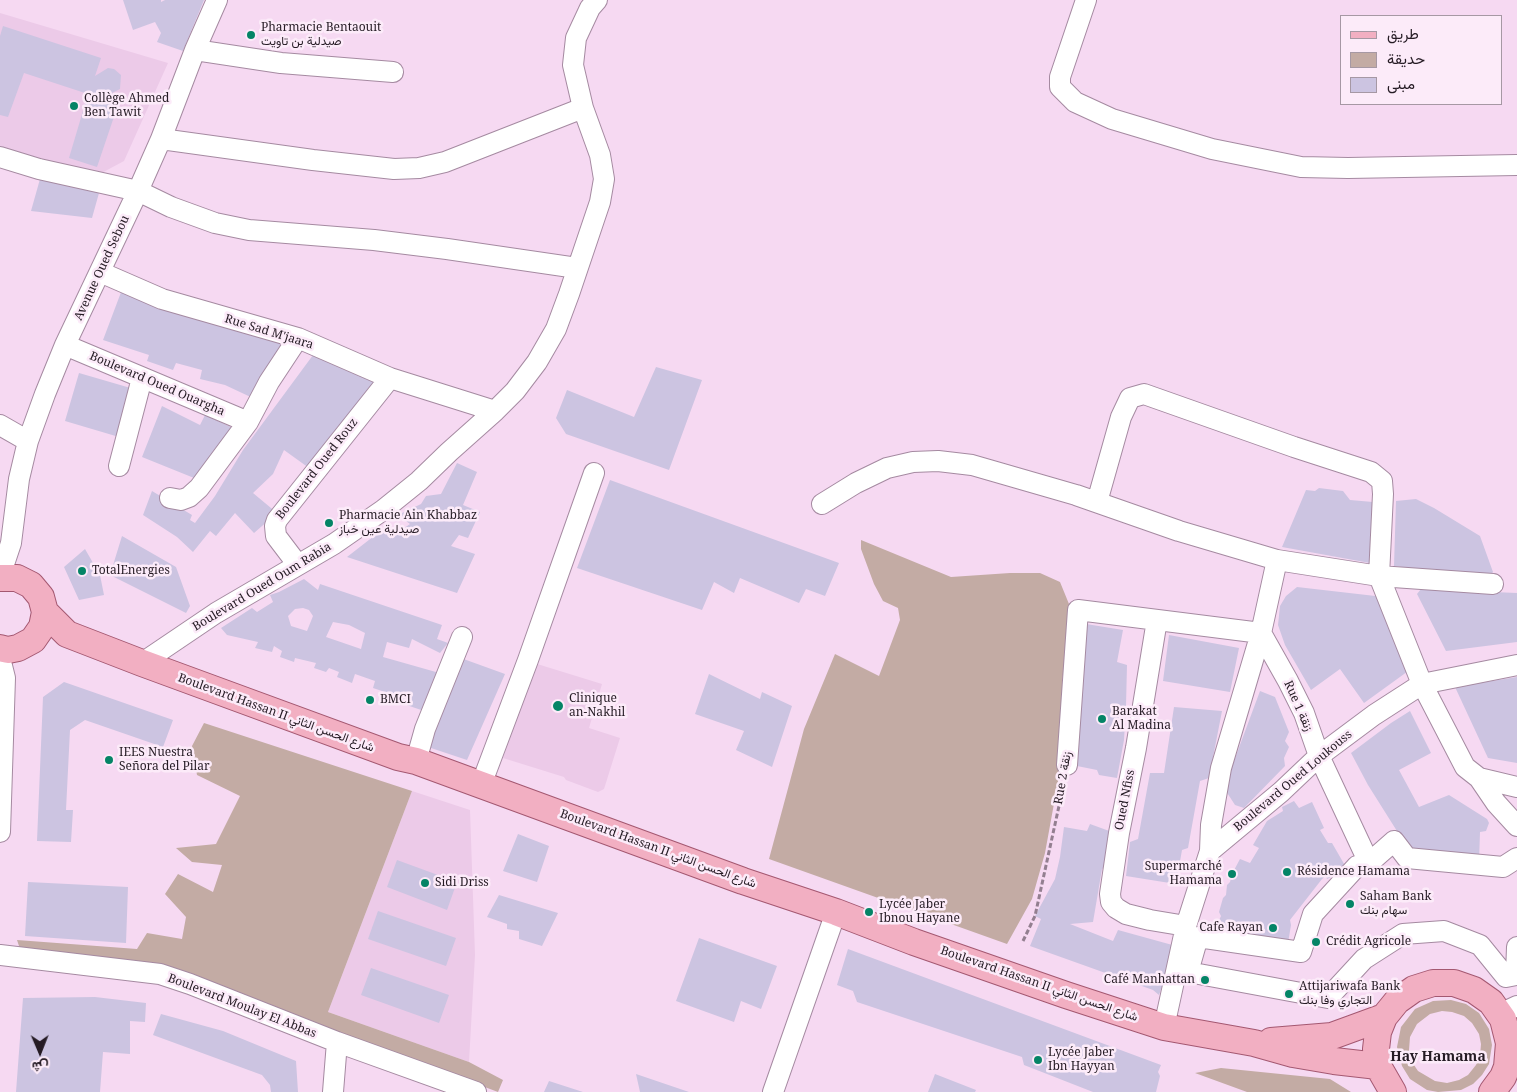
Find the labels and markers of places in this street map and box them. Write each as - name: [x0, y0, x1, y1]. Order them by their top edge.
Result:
- place label: Pharmacie Bentaouit صيدلية بن تاويت: [261, 21, 381, 49]
- marker: Pharmacie Bentaouit صيدلية بن تاويت: [245, 29, 257, 41]
- place label: Collège Ahmed Ben Tawit: [84, 92, 169, 120]
- marker: Collège Ahmed Ben Tawit: [68, 100, 80, 112]
- place label: Pharmacie Ain Khabbaz صيدلية عين خباز: [339, 509, 477, 537]
- marker: Pharmacie Ain Khabbaz صيدلية عين خباز: [323, 517, 335, 529]
- place label: TotalEnergies: [92, 564, 170, 578]
- marker: TotalEnergies: [76, 565, 88, 577]
- place label: Clinique an-Nakhil: [569, 692, 625, 720]
- place label: BMCI: [380, 693, 411, 707]
- marker: BMCI: [364, 694, 376, 706]
- marker: Clinique an-Nakhil: [551, 699, 565, 713]
- place label: Barakat Al Madina: [1112, 705, 1171, 733]
- marker: Barakat Al Madina: [1096, 713, 1108, 725]
- place label: IEES Nuestra Señora del Pilar: [119, 746, 210, 774]
- marker: IEES Nuestra Señora del Pilar: [103, 754, 115, 766]
- place label: Supermarché Hamama: [1145, 860, 1222, 888]
- place label: Résidence Hamama: [1297, 865, 1410, 879]
- marker: Résidence Hamama: [1281, 866, 1293, 878]
- marker: Supermarché Hamama: [1226, 868, 1238, 880]
- place label: Sidi Driss: [435, 876, 489, 890]
- marker: Sidi Driss: [419, 877, 431, 889]
- place label: Saham Bank سهام بنك: [1360, 890, 1431, 918]
- place label: Lycée Jaber Ibnou Hayane: [879, 898, 960, 926]
- marker: Saham Bank سهام بنك: [1344, 898, 1356, 910]
- marker: Lycée Jaber Ibnou Hayane: [863, 906, 875, 918]
- place label: Cafe Rayan: [1199, 921, 1263, 935]
- marker: Cafe Rayan: [1267, 922, 1279, 934]
- place label: Crédit Agricole: [1326, 935, 1411, 949]
- marker: Crédit Agricole: [1310, 936, 1322, 948]
- place label: Café Manhattan: [1104, 973, 1195, 987]
- marker: Café Manhattan: [1199, 974, 1211, 986]
- place label: Attijariwafa Bank التجاري وفا بنك: [1299, 980, 1400, 1008]
- marker: Attijariwafa Bank التجاري وفا بنك: [1283, 988, 1295, 1000]
- place label: Lycée Jaber Ibn Hayyan: [1048, 1046, 1115, 1074]
- marker: Lycée Jaber Ibn Hayyan: [1032, 1054, 1044, 1066]

